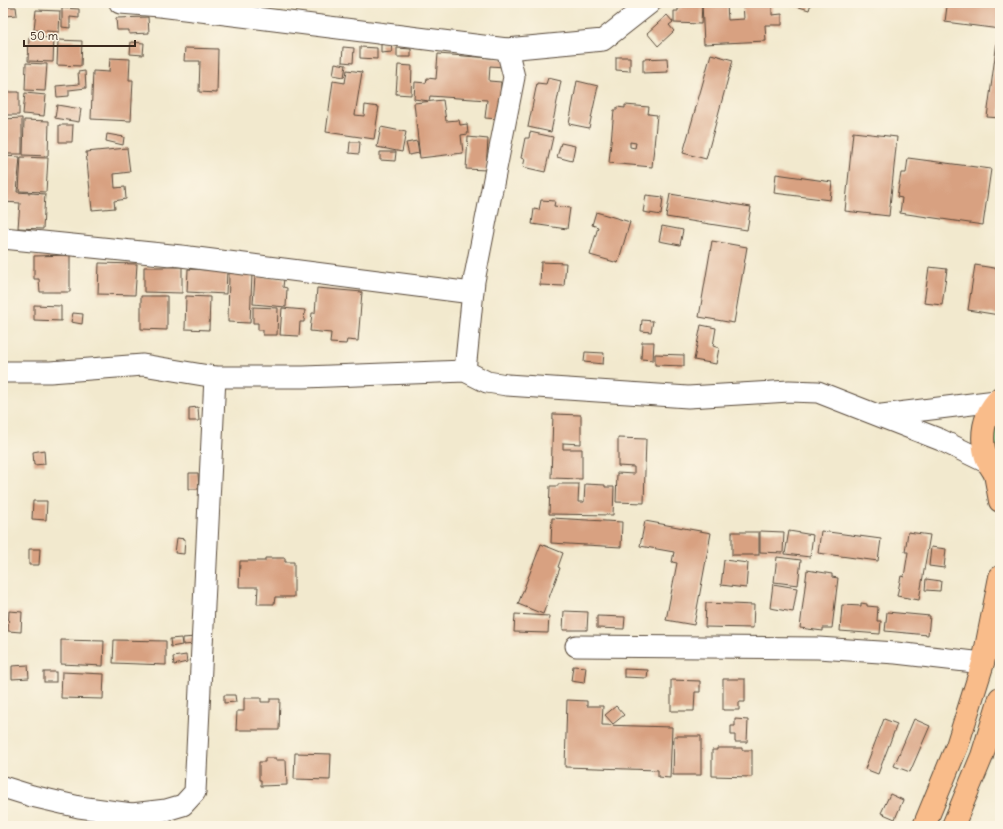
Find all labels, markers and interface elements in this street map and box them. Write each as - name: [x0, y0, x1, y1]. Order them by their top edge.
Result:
- scale bar: [24, 22, 135, 48]
- text: 50 m: [30, 28, 59, 43]

